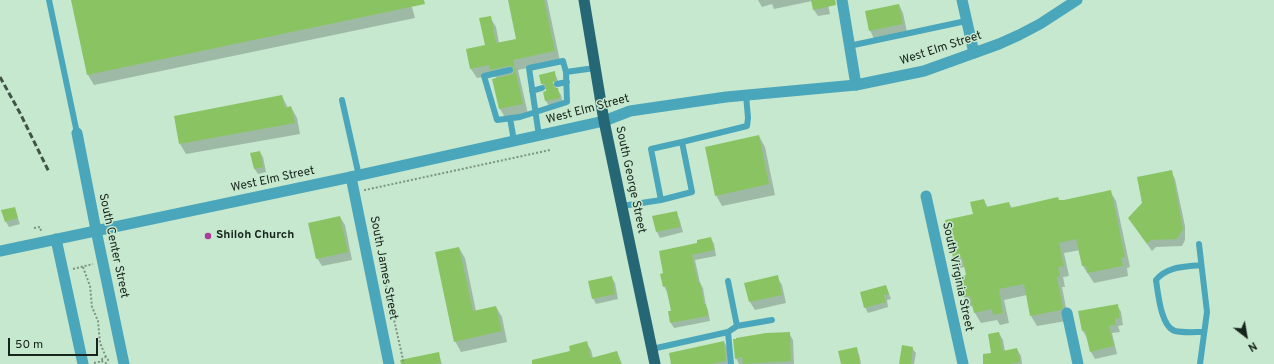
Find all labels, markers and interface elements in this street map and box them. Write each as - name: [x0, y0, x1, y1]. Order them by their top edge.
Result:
- street label: West Elm Street: [898, 29, 984, 69]
- street label: West Elm Street: [545, 92, 631, 128]
- street label: South George Street: [612, 125, 648, 235]
- street label: West Elm Street: [230, 164, 316, 196]
- street label: South Center Street: [95, 192, 131, 300]
- street label: South James Street: [366, 215, 400, 321]
- street label: South Virginia Street: [938, 221, 976, 333]
- place label: Shiloh Church: [216, 229, 294, 243]
- marker: Shiloh Church: [203, 231, 213, 241]
- north arrow: [1226, 316, 1266, 356]
- scale bar: [10, 330, 100, 356]
- text: 50 m: [15, 337, 43, 353]
- text: N: [1245, 338, 1259, 354]

